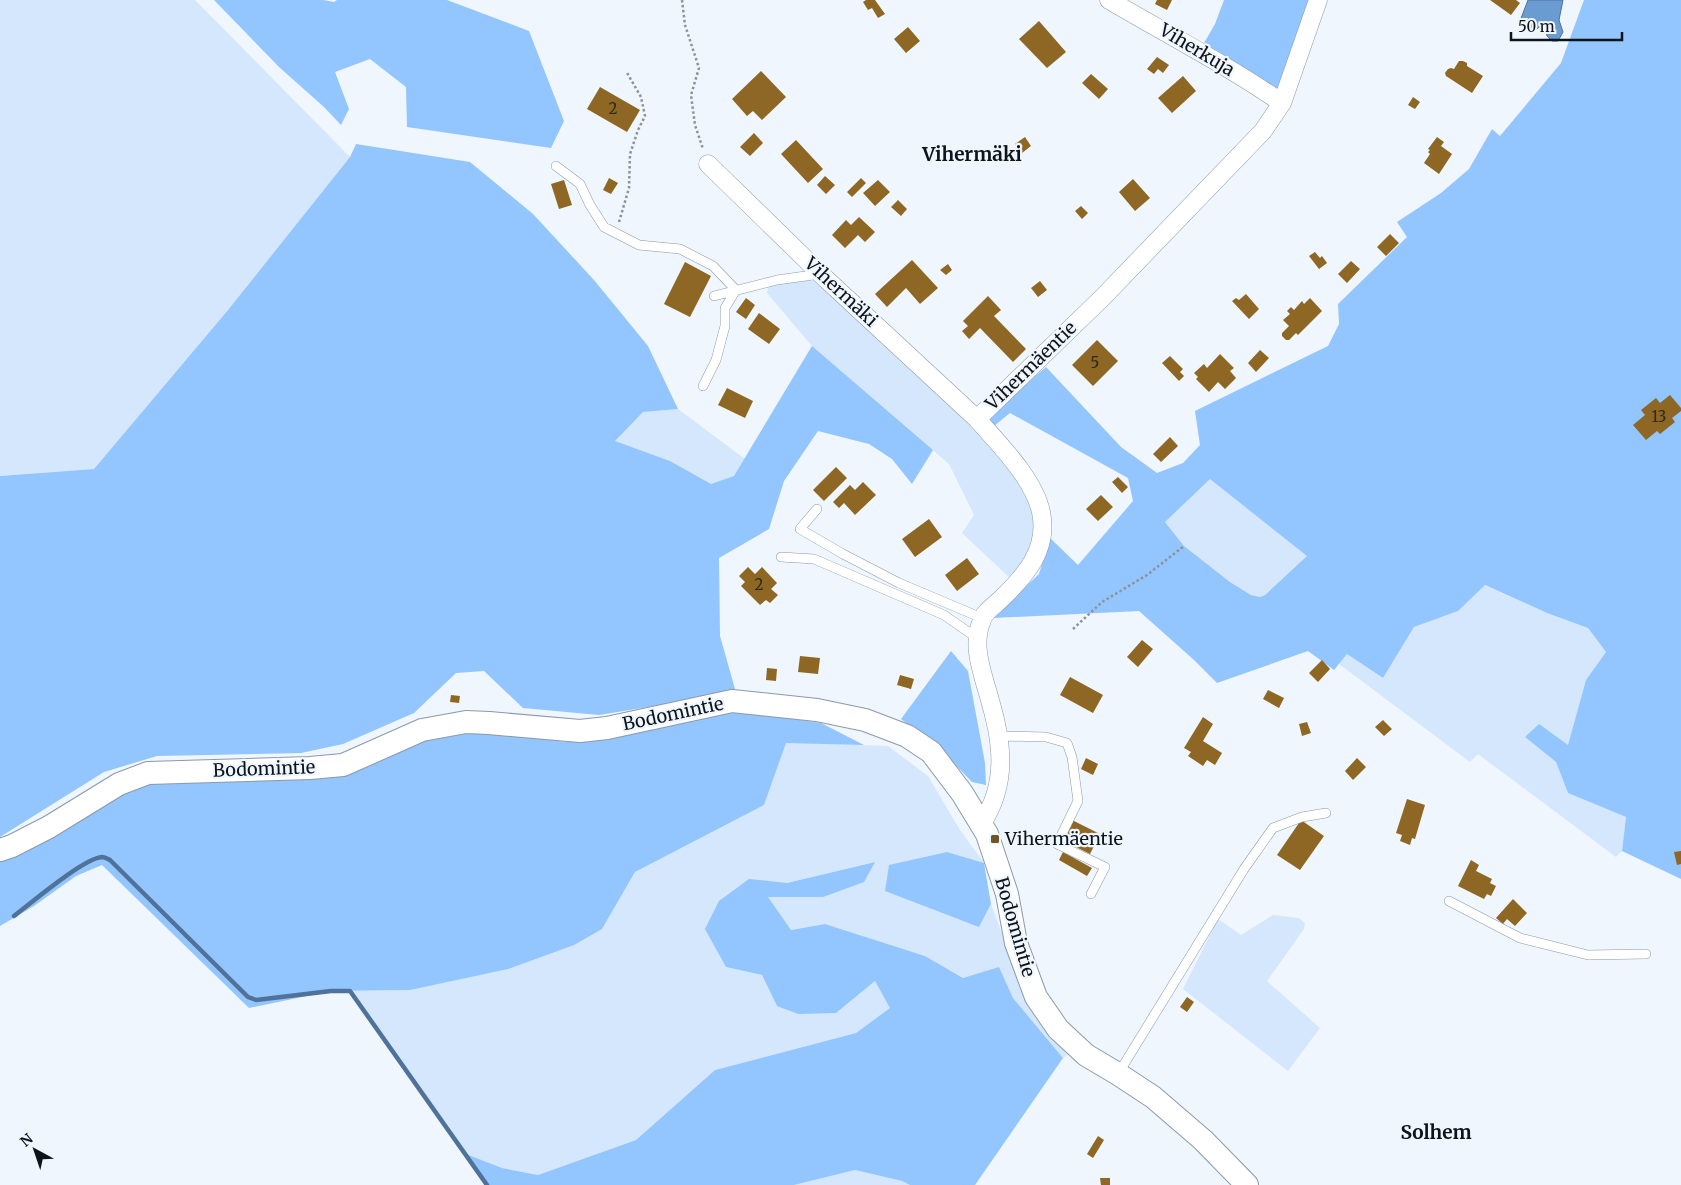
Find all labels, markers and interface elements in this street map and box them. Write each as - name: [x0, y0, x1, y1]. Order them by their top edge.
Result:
- scale bar: [1511, 10, 1622, 42]
- text: 50 m: [1518, 17, 1555, 36]
- street label: Viherkuja: [1154, 18, 1239, 81]
- house number: 2: [609, 99, 618, 118]
- district label: Vihermäki: [921, 142, 1022, 166]
- street label: Vihermäki: [799, 251, 883, 331]
- street label: Vihermäentie: [980, 316, 1081, 416]
- house number: 5: [1091, 353, 1099, 372]
- house number: 13: [1652, 407, 1666, 426]
- house number: 2: [755, 575, 764, 594]
- street label: Bodomintie: [620, 692, 725, 735]
- street label: Bodomintie: [212, 755, 316, 782]
- place label: Vihermäentie: [1004, 827, 1123, 850]
- marker: Vihermäentie: [989, 833, 1001, 845]
- street label: Bodomintie: [990, 874, 1041, 979]
- district label: Solhem: [1400, 1120, 1472, 1144]
- north arrow: [10, 1125, 60, 1175]
- text: N: [17, 1130, 37, 1150]

